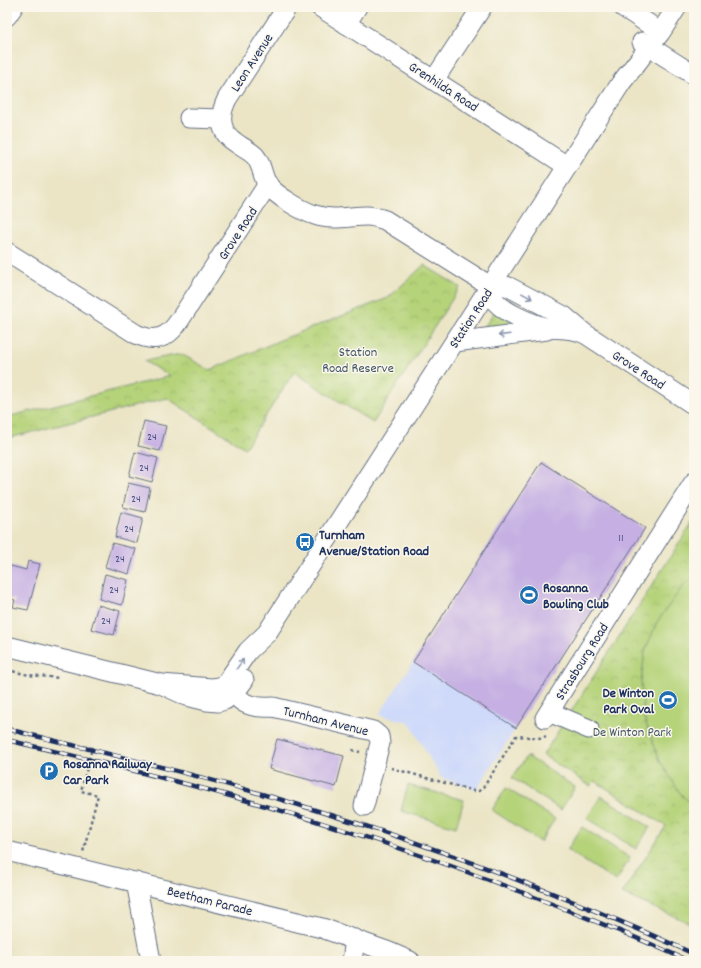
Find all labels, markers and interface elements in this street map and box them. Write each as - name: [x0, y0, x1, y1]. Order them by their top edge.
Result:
- street label: Leon Avenue: [226, 30, 279, 96]
- street label: Grenhilda Road: [404, 58, 482, 118]
- street label: Grove Road: [214, 204, 263, 265]
- street label: Station Road: [445, 285, 499, 353]
- one-way arrow: [521, 292, 533, 300]
- one-way arrow: [498, 331, 511, 339]
- park label: Station Road Reserve: [322, 343, 394, 379]
- street label: Grove Road: [607, 346, 668, 395]
- house number: 24: [147, 429, 157, 446]
- house number: 24: [139, 460, 149, 477]
- house number: 24: [131, 491, 141, 508]
- house number: 24: [124, 521, 134, 538]
- place label: Turnham Avenue/Station Road: [319, 526, 429, 562]
- house number: 11: [618, 530, 624, 547]
- bus stop icon: Turnham Avenue/Station Road: [294, 531, 316, 553]
- house number: 24: [115, 551, 125, 568]
- place label: Rosanna Bowling Club: [543, 579, 609, 615]
- house number: 24: [109, 582, 119, 599]
- sports icon: Rosanna Bowling Club: [518, 584, 540, 606]
- house number: 24: [101, 613, 111, 630]
- street label: Strasbourg Road: [551, 619, 615, 705]
- one-way arrow: [236, 658, 244, 669]
- place label: De Winton Park Oval: [602, 684, 655, 720]
- sports icon: De Winton Park Oval: [657, 689, 679, 711]
- street label: Turnham Avenue: [281, 702, 370, 742]
- park label: De Winton Park: [593, 723, 672, 743]
- place label: Rosanna Railway Car Park: [63, 755, 153, 791]
- parking icon: Rosanna Railway Car Park: [38, 760, 60, 782]
- street label: Beetham Parade: [165, 882, 254, 922]

